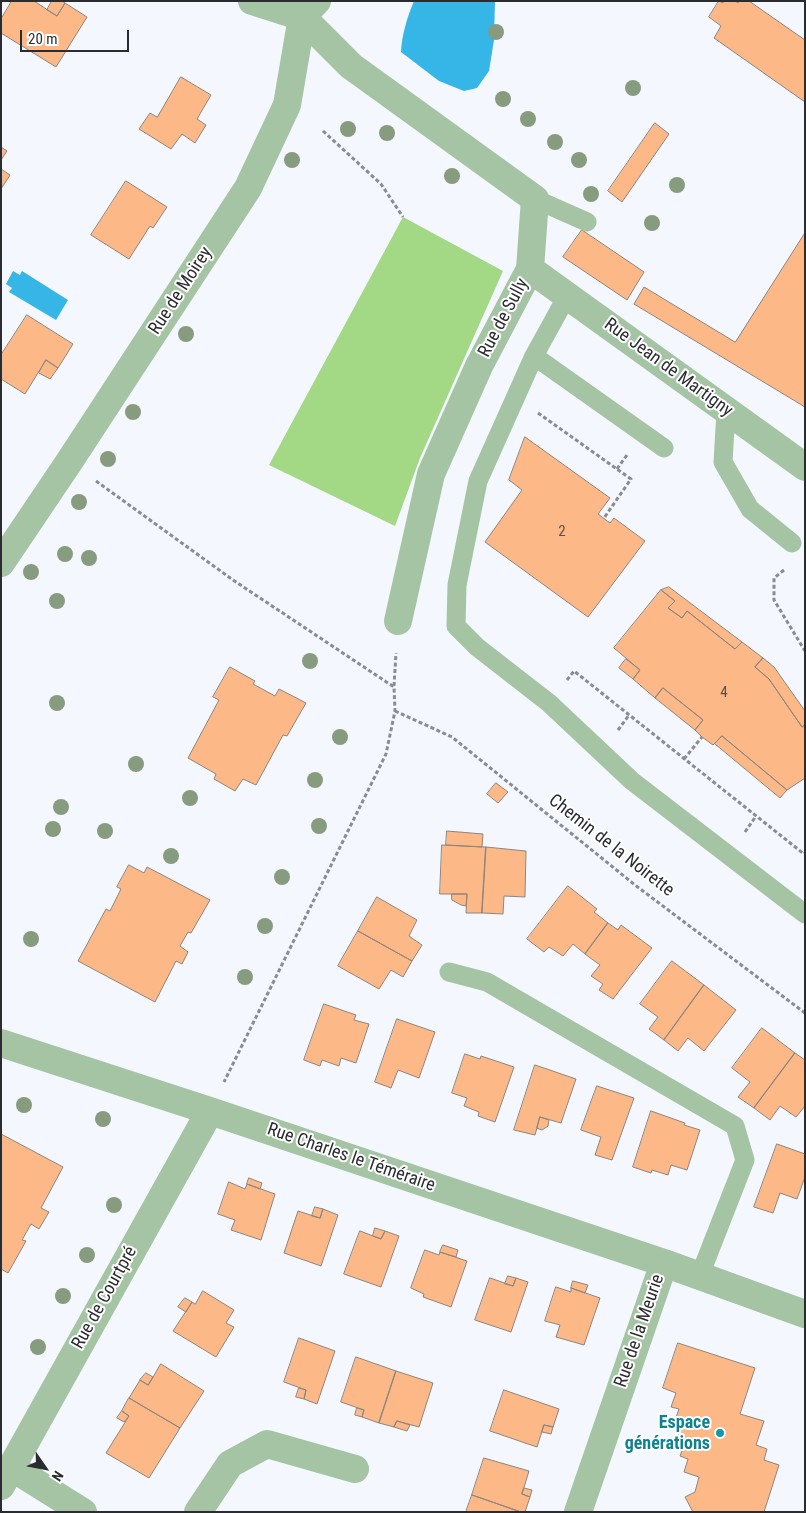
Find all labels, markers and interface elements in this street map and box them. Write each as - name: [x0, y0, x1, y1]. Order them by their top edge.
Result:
- scale bar: [22, 20, 131, 52]
- text: 20 m: [28, 30, 58, 48]
- street label: Rue de Moirey: [145, 243, 217, 339]
- street label: Rue de Sully: [474, 275, 534, 361]
- street label: Rue Jean de Martigny: [600, 314, 736, 422]
- house number: 2: [558, 523, 566, 541]
- house number: 4: [720, 684, 728, 702]
- street label: Chemin de la Noirette: [544, 790, 678, 902]
- street label: Rue Charles le Téméraire: [264, 1119, 438, 1197]
- street label: Rue de Courtpré: [68, 1243, 142, 1353]
- street label: Rue de la Meurie: [611, 1272, 669, 1390]
- place label: Espace générations: [625, 1412, 710, 1455]
- marker: Espace générations: [714, 1427, 726, 1439]
- north arrow: [20, 1443, 70, 1493]
- text: N: [49, 1468, 67, 1484]

